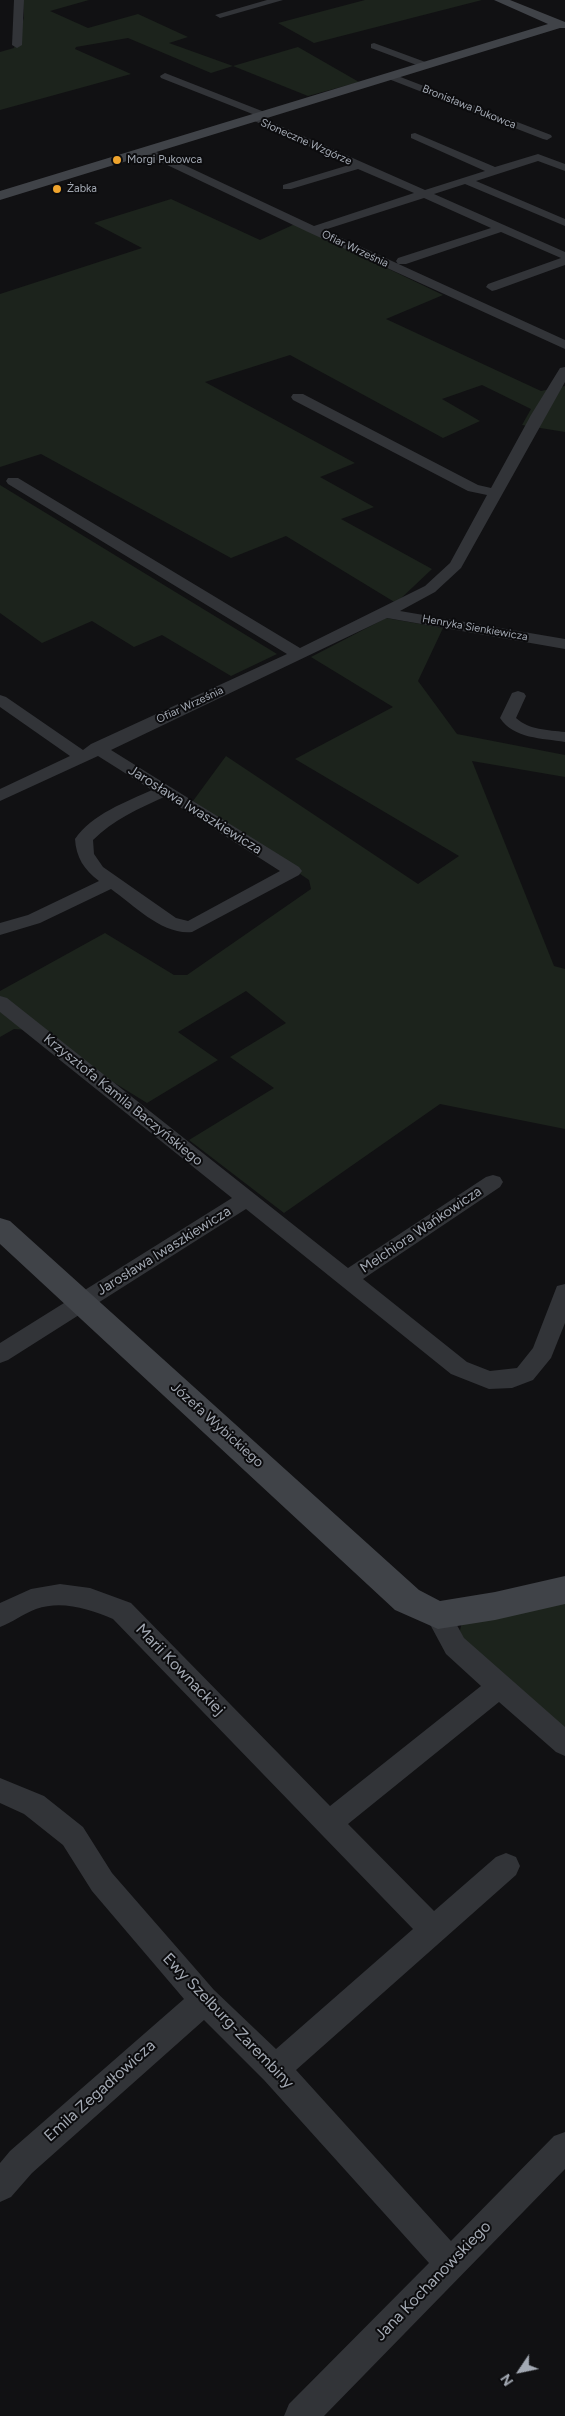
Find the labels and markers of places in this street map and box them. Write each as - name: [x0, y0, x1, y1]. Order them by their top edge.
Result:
- place label: Morgi Pukowca: [127, 153, 202, 167]
- marker: Morgi Pukowca: [111, 154, 123, 166]
- place label: Żabka: [67, 182, 97, 196]
- marker: Żabka: [51, 183, 63, 195]

